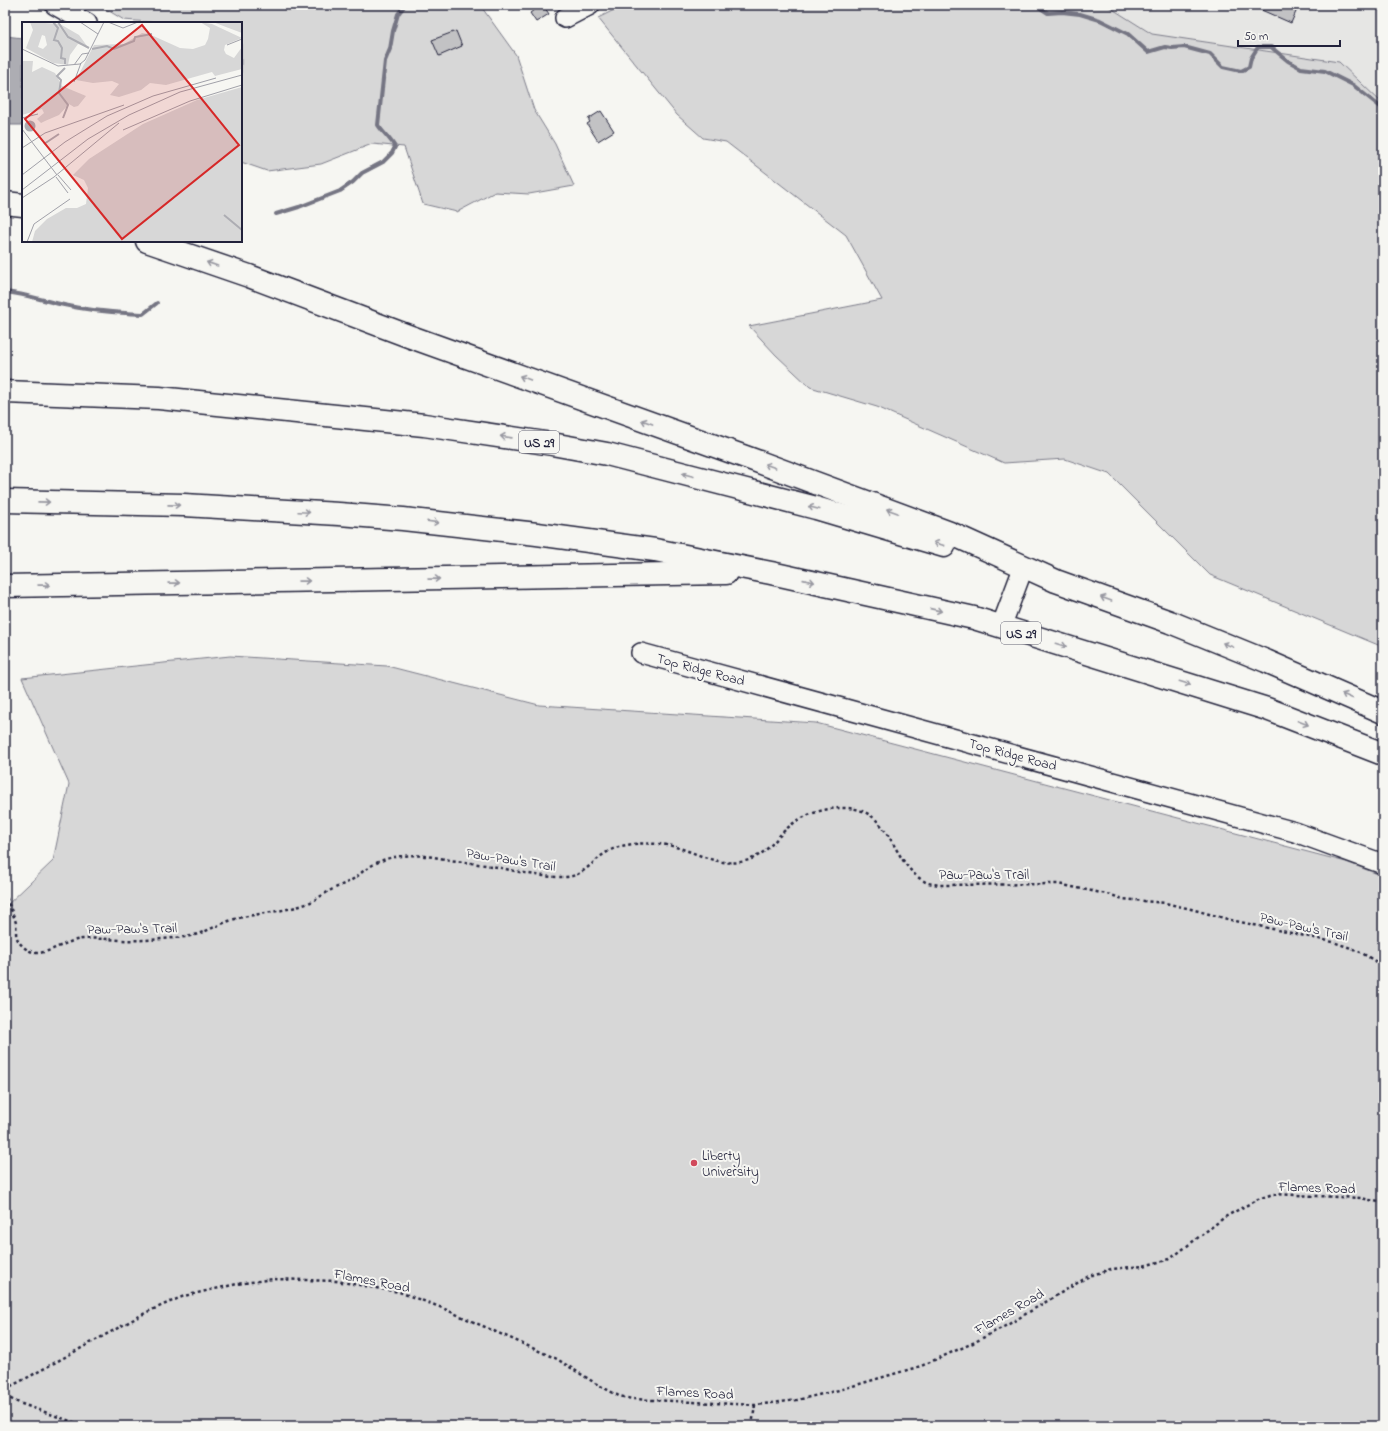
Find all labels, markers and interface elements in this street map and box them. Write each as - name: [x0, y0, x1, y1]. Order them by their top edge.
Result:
- inset map: [22, 22, 242, 242]
- scale bar: [1238, 22, 1340, 48]
- text: 50 m: [1244, 28, 1268, 46]
- one-way arrow: [207, 259, 219, 267]
- one-way arrow: [518, 374, 531, 381]
- one-way arrow: [642, 417, 654, 425]
- road number: US 29: [519, 431, 559, 453]
- one-way arrow: [500, 433, 513, 441]
- one-way arrow: [764, 461, 776, 469]
- one-way arrow: [682, 471, 695, 478]
- one-way arrow: [37, 498, 50, 506]
- one-way arrow: [167, 501, 180, 509]
- one-way arrow: [808, 503, 821, 511]
- one-way arrow: [885, 507, 898, 514]
- one-way arrow: [297, 508, 310, 515]
- one-way arrow: [426, 518, 439, 526]
- one-way arrow: [933, 540, 946, 547]
- one-way arrow: [427, 575, 440, 582]
- one-way arrow: [297, 577, 310, 585]
- one-way arrow: [802, 578, 815, 586]
- one-way arrow: [167, 579, 180, 587]
- one-way arrow: [37, 582, 50, 589]
- one-way arrow: [1100, 595, 1113, 602]
- one-way arrow: [929, 606, 942, 614]
- road number: US 29: [1001, 622, 1041, 644]
- one-way arrow: [1222, 641, 1234, 649]
- one-way arrow: [1054, 642, 1067, 649]
- street label: Top Ridge Road: [654, 649, 747, 693]
- one-way arrow: [1179, 680, 1191, 688]
- one-way arrow: [1342, 692, 1354, 700]
- one-way arrow: [1297, 719, 1309, 727]
- street label: Top Ridge Road: [966, 734, 1059, 778]
- street label: Paw-Paw's Trail: [465, 843, 557, 878]
- street label: Paw-Paw's Trail: [939, 865, 1029, 886]
- street label: Paw-Paw's Trail: [1257, 907, 1350, 948]
- street label: Paw-Paw's Trail: [87, 918, 177, 941]
- place label: Liberty University: [702, 1146, 759, 1184]
- marker: Liberty University: [689, 1158, 699, 1168]
- street label: Flames Road: [1277, 1177, 1356, 1200]
- street label: Flames Road: [331, 1264, 412, 1299]
- street label: Flames Road: [970, 1284, 1049, 1341]
- street label: Flames Road: [655, 1381, 734, 1406]

